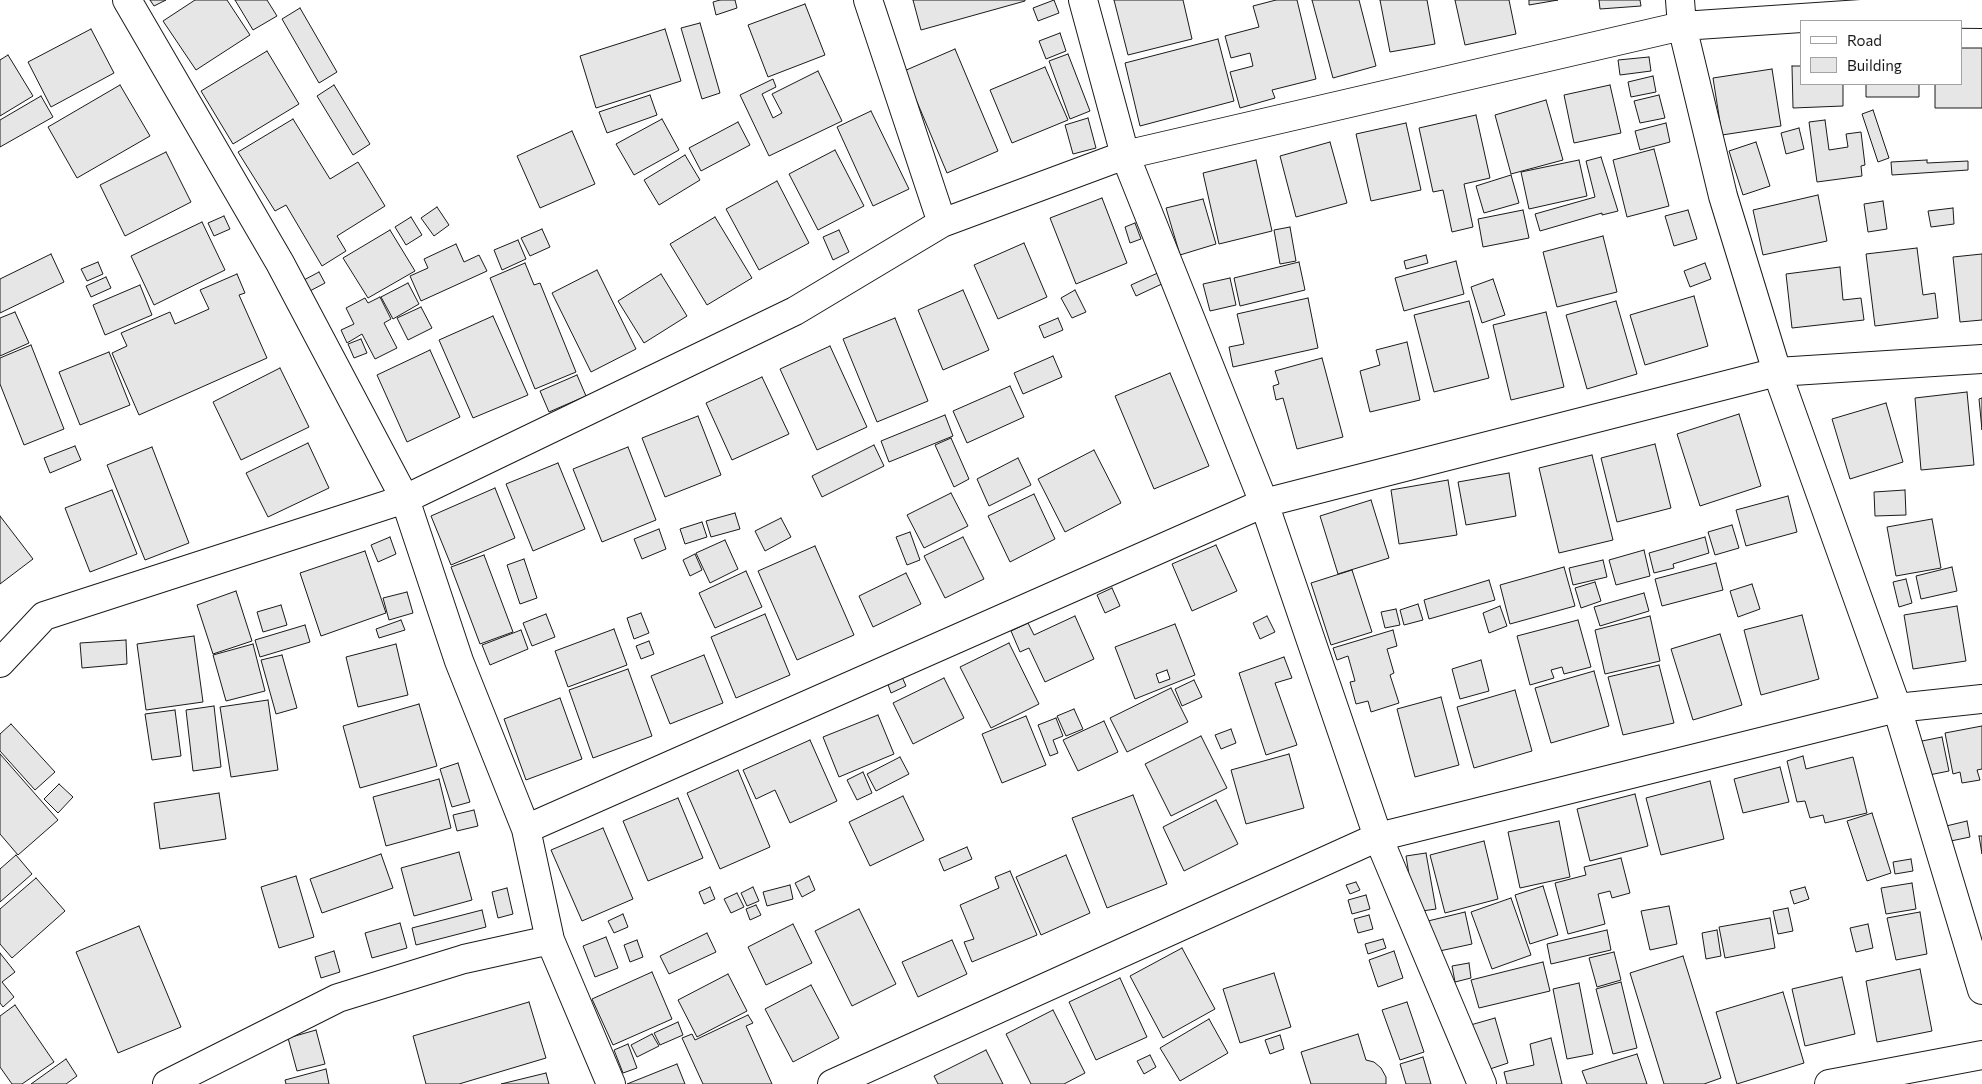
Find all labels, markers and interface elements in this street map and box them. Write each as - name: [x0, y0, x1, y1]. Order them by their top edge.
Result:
- legend: [1800, 20, 1962, 85]
- text: Road: [1847, 31, 1882, 49]
- text: Building: [1847, 56, 1902, 74]

